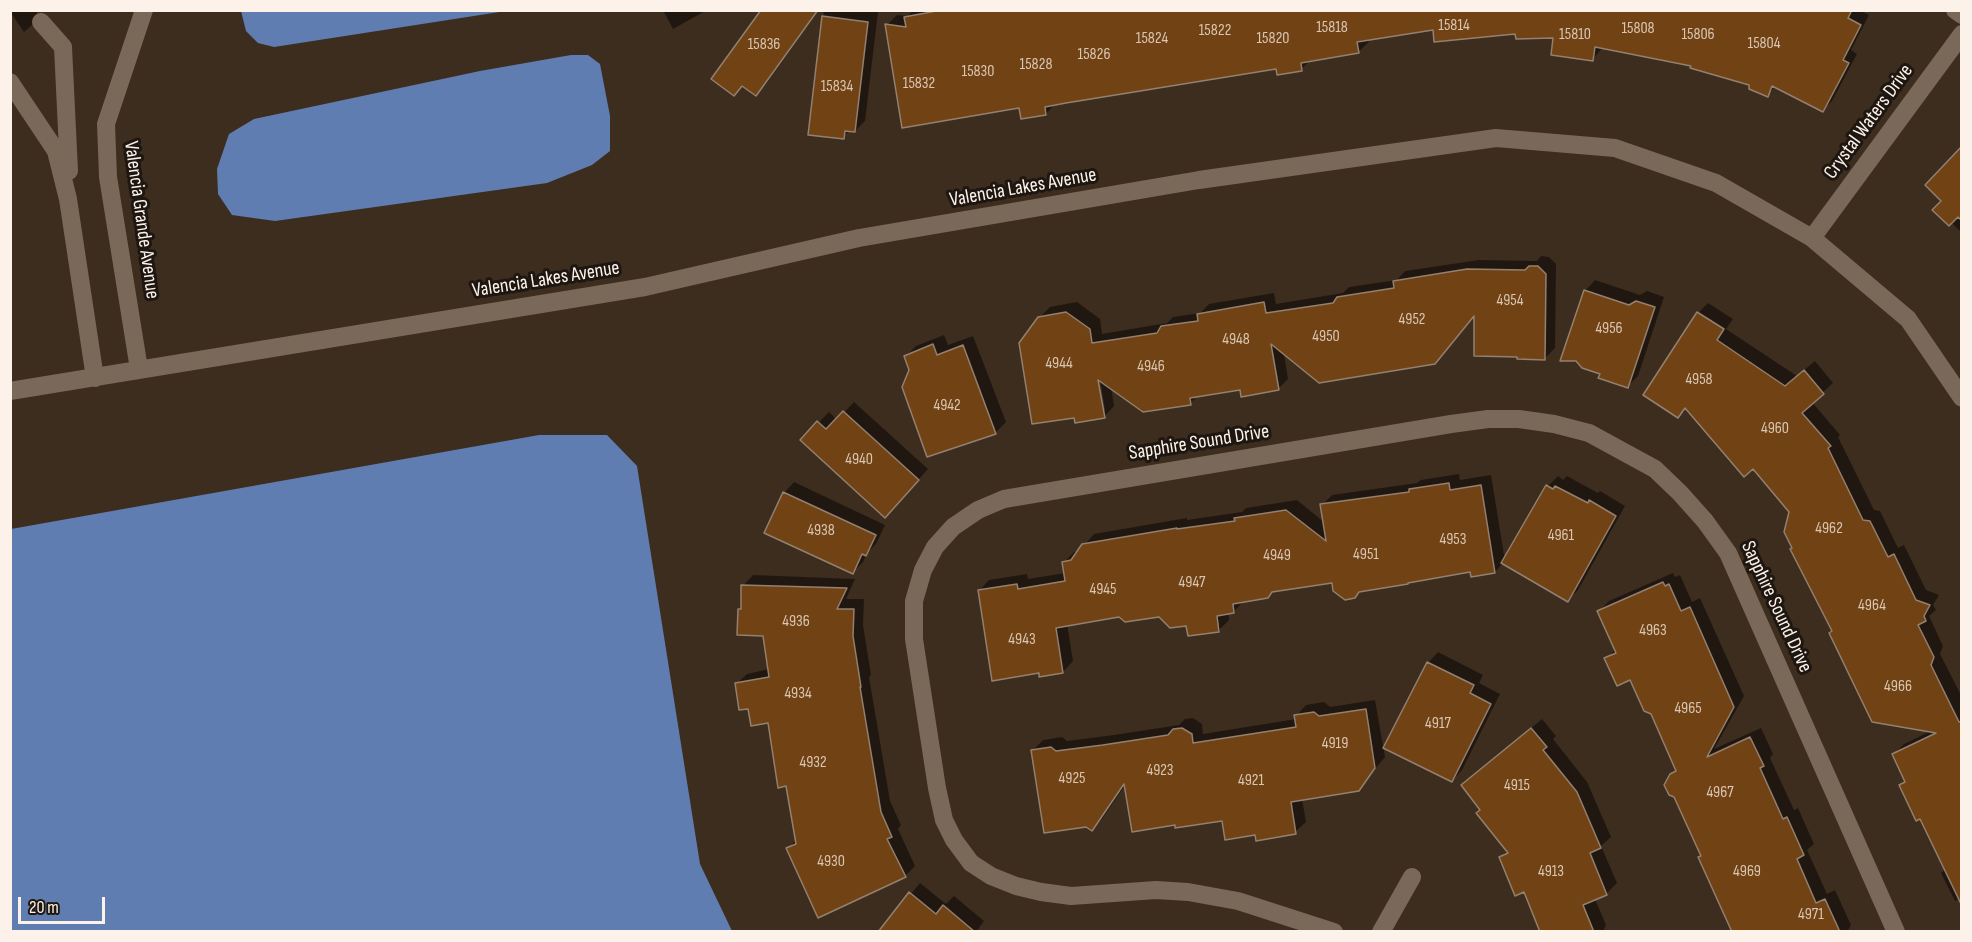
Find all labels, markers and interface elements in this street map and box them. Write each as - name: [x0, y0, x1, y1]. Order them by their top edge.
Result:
- house number: 15814: [1438, 16, 1470, 36]
- house number: 15818: [1316, 18, 1348, 38]
- house number: 15808: [1621, 19, 1655, 39]
- house number: 15822: [1199, 21, 1231, 41]
- house number: 15810: [1559, 25, 1591, 45]
- house number: 15806: [1681, 25, 1715, 45]
- house number: 15824: [1136, 29, 1168, 49]
- house number: 15820: [1257, 29, 1289, 49]
- house number: 15804: [1748, 34, 1780, 54]
- house number: 15836: [748, 35, 780, 55]
- house number: 15826: [1078, 45, 1110, 65]
- house number: 15828: [1020, 55, 1052, 75]
- street label: Crystal Waters Drive: [1819, 60, 1919, 184]
- house number: 15830: [962, 62, 994, 82]
- house number: 15832: [903, 74, 935, 94]
- house number: 15834: [821, 77, 853, 97]
- street label: Valencia Grande Avenue: [118, 140, 164, 300]
- street label: Valencia Lakes Avenue: [948, 163, 1098, 213]
- street label: Valencia Lakes Avenue: [471, 257, 621, 303]
- house number: 4954: [1497, 291, 1523, 311]
- house number: 4952: [1399, 310, 1425, 330]
- house number: 4956: [1595, 319, 1623, 339]
- house number: 4950: [1312, 327, 1340, 347]
- house number: 4948: [1222, 330, 1250, 350]
- house number: 4944: [1045, 354, 1073, 374]
- house number: 4946: [1137, 357, 1165, 377]
- house number: 4958: [1685, 370, 1713, 390]
- house number: 4942: [933, 396, 961, 416]
- house number: 4960: [1761, 419, 1789, 439]
- street label: Sapphire Sound Drive: [1127, 420, 1271, 466]
- house number: 4940: [845, 450, 873, 470]
- house number: 4962: [1815, 519, 1843, 539]
- house number: 4938: [807, 521, 835, 541]
- house number: 4961: [1548, 526, 1574, 546]
- house number: 4953: [1440, 530, 1466, 550]
- street label: Sapphire Sound Drive: [1735, 538, 1817, 676]
- house number: 4951: [1353, 545, 1379, 565]
- house number: 4949: [1263, 546, 1291, 566]
- house number: 4947: [1179, 573, 1205, 593]
- house number: 4945: [1090, 580, 1116, 600]
- house number: 4964: [1858, 596, 1886, 616]
- house number: 4936: [782, 612, 810, 632]
- house number: 4963: [1639, 621, 1667, 641]
- house number: 4943: [1008, 630, 1036, 650]
- house number: 4966: [1884, 677, 1912, 697]
- house number: 4934: [784, 684, 812, 704]
- house number: 4965: [1674, 699, 1702, 719]
- house number: 4917: [1425, 714, 1451, 734]
- house number: 4919: [1322, 734, 1348, 754]
- house number: 4932: [799, 753, 827, 773]
- house number: 4923: [1146, 761, 1174, 781]
- house number: 4925: [1059, 769, 1085, 789]
- house number: 4921: [1238, 771, 1264, 791]
- house number: 4915: [1504, 776, 1530, 796]
- house number: 4967: [1706, 783, 1734, 803]
- house number: 4930: [817, 852, 845, 872]
- house number: 4913: [1538, 862, 1564, 882]
- house number: 4969: [1733, 862, 1761, 882]
- scale bar: [21, 885, 108, 923]
- text: 20 m: [29, 897, 59, 918]
- house number: 4971: [1798, 905, 1824, 925]

